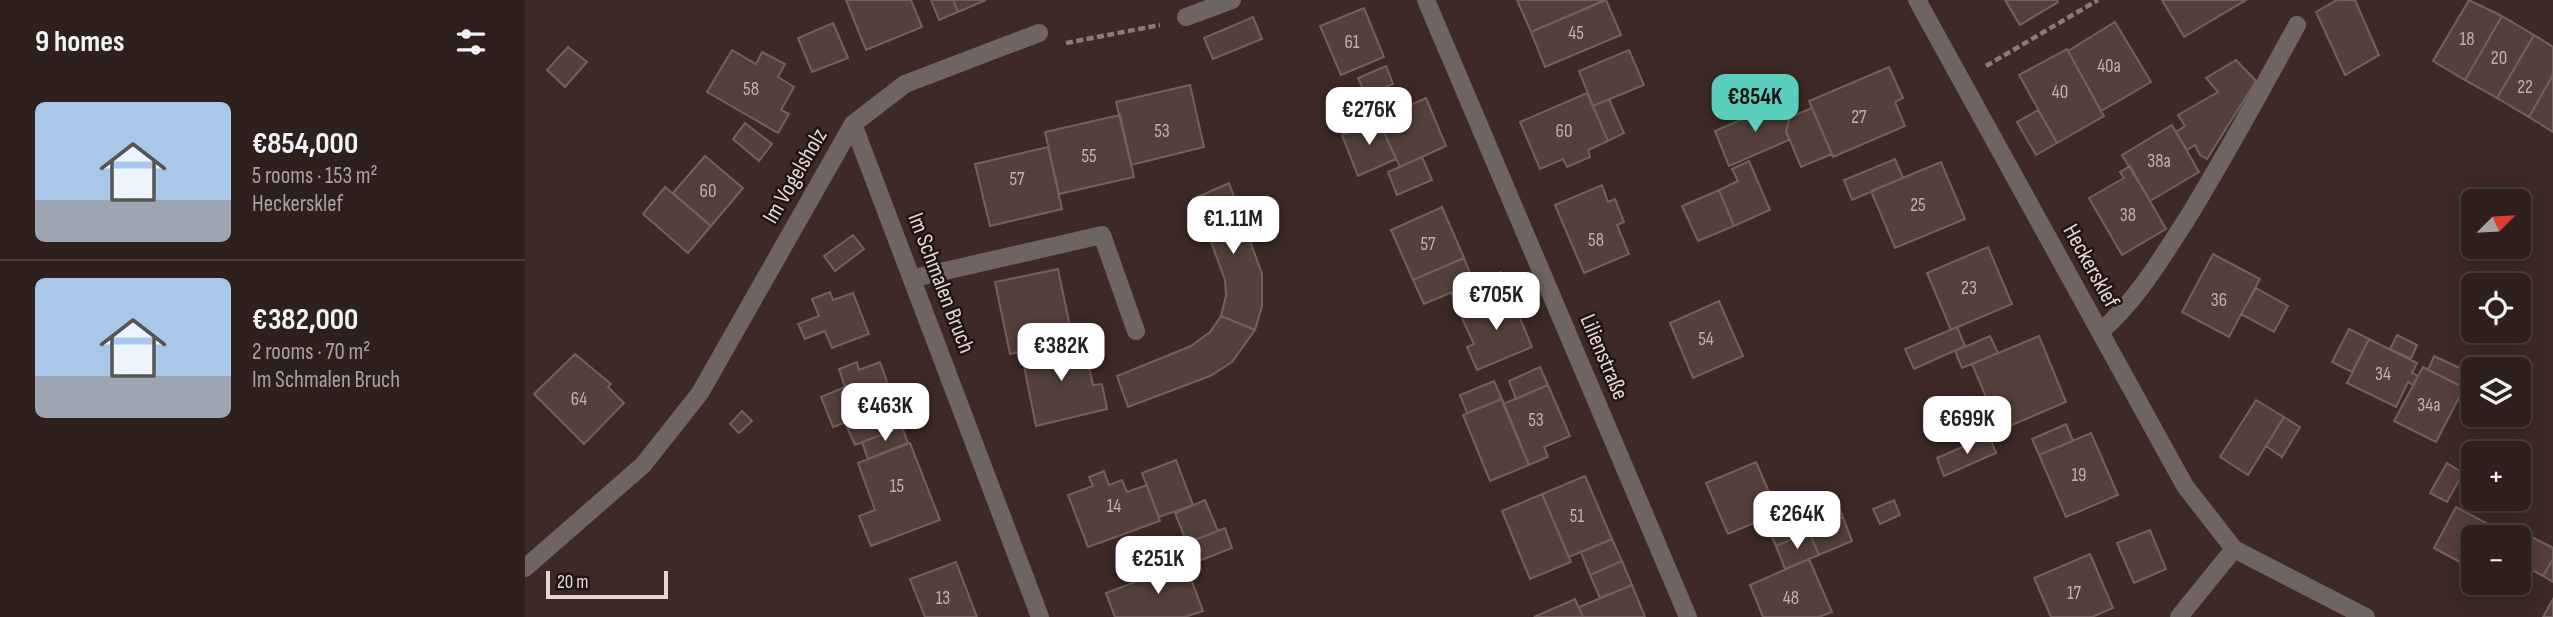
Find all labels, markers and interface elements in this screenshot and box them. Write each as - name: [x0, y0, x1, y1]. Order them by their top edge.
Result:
- house number: 45: [1568, 22, 1584, 45]
- icon: filters: [452, 23, 490, 61]
- text: 9 homes: [35, 24, 125, 60]
- house number: 18: [2460, 28, 2474, 51]
- house number: 61: [1345, 31, 1360, 54]
- house number: 20: [2491, 47, 2507, 70]
- house number: 40a: [2097, 55, 2121, 78]
- pin: €854K: [1706, 74, 1804, 134]
- house number: 22: [2517, 76, 2533, 99]
- house number: 58: [743, 78, 759, 101]
- house number: 40: [2052, 81, 2068, 104]
- text: €854K: [1728, 83, 1782, 111]
- pin: €276K: [1320, 88, 1418, 147]
- text: €276K: [1342, 96, 1396, 124]
- house number: 27: [1851, 106, 1867, 129]
- house number: 53: [1154, 120, 1170, 143]
- house number: 60: [1556, 120, 1572, 143]
- street label: Im Vogelsholz: [757, 124, 833, 228]
- text: €854,000: [252, 126, 358, 162]
- icon: home: [91, 130, 175, 214]
- house number: 55: [1081, 145, 1097, 168]
- house number: 38a: [2147, 150, 2171, 173]
- text: 5 rooms · 153 m²: [252, 162, 378, 190]
- house number: 57: [1009, 168, 1025, 191]
- house number: 60: [700, 180, 716, 203]
- north arrow: [2461, 189, 2531, 259]
- map controls: [2461, 189, 2531, 595]
- text: Heckersklef: [252, 190, 343, 218]
- house number: 25: [1910, 194, 1926, 217]
- pin: €1.11M: [1176, 196, 1290, 256]
- house number: 38: [2120, 204, 2136, 227]
- text: €1.11M: [1203, 205, 1263, 233]
- street label: Im Schmalen Bruch: [901, 209, 981, 357]
- street label: Heckersklef: [2057, 219, 2126, 313]
- house number: 58: [1588, 229, 1604, 252]
- house number: 57: [1420, 233, 1436, 256]
- pin: €705K: [1447, 272, 1545, 332]
- button: locate: [2461, 273, 2531, 343]
- house number: 23: [1961, 277, 1977, 300]
- text: €705K: [1469, 281, 1523, 309]
- house number: 36: [2211, 289, 2227, 312]
- text: €382,000: [252, 302, 358, 338]
- icon: home: [91, 306, 175, 390]
- street label: Lilienstraße: [1573, 310, 1635, 404]
- pin: €382K: [1012, 324, 1110, 383]
- house number: 54: [1698, 328, 1714, 351]
- text: €382K: [1034, 332, 1088, 360]
- text: 2 rooms · 70 m²: [252, 338, 370, 366]
- button: layers: [2461, 357, 2531, 427]
- house number: 34: [2375, 363, 2391, 386]
- text: Im Schmalen Bruch: [252, 366, 400, 394]
- pin: €463K: [836, 384, 934, 443]
- house number: 64: [571, 388, 587, 411]
- text: €463K: [857, 392, 913, 420]
- house number: 34a: [2417, 394, 2441, 417]
- pin: €699K: [1918, 396, 2016, 456]
- text: €699K: [1939, 405, 1995, 433]
- house number: 53: [1528, 409, 1544, 432]
- button: +: [2461, 441, 2531, 511]
- house number: 19: [2071, 464, 2087, 487]
- house number: 15: [890, 475, 904, 498]
- pin: €264K: [1748, 491, 1846, 551]
- house number: 14: [1107, 495, 1121, 518]
- text: €264K: [1769, 500, 1825, 528]
- house number: 51: [1570, 505, 1584, 528]
- button: −: [2461, 525, 2531, 595]
- pin: €251K: [1109, 536, 1207, 596]
- text: €251K: [1132, 545, 1184, 573]
- scale bar: [546, 568, 669, 600]
- text: 20 m: [557, 571, 589, 594]
- house number: 17: [2067, 582, 2082, 605]
- house number: 13: [936, 587, 950, 610]
- house number: 48: [1783, 587, 1799, 610]

